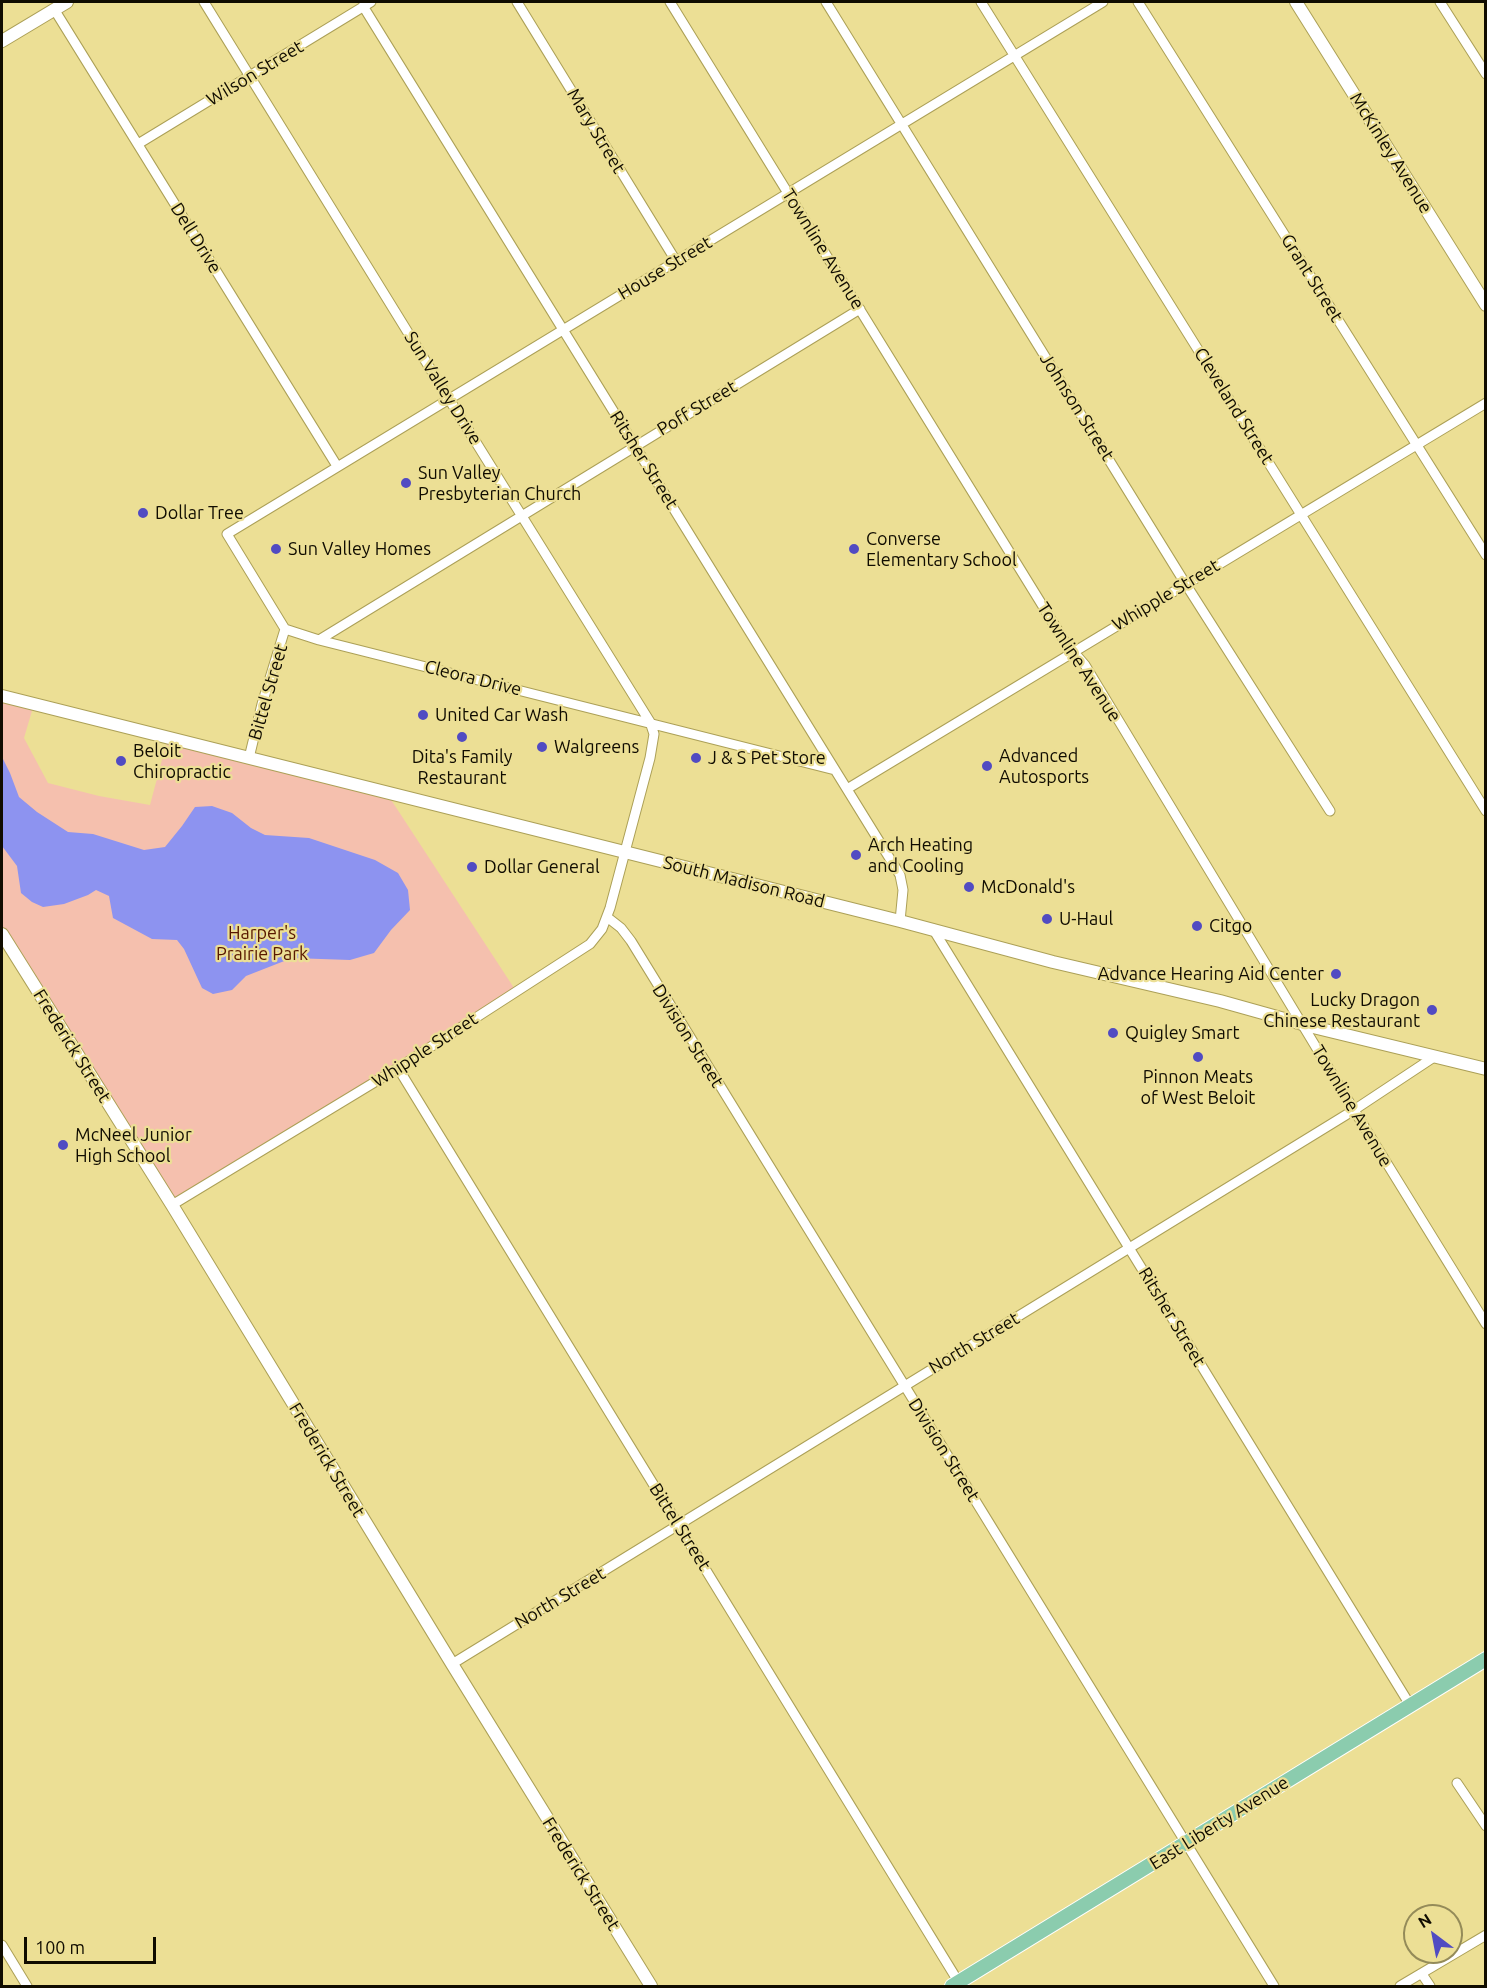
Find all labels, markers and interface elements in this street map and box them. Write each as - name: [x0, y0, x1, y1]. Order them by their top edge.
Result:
- street label: Wilson Street: [203, 36, 307, 110]
- street label: Mary Street: [562, 85, 630, 177]
- street label: McKinley Avenue: [1345, 89, 1437, 217]
- street label: Townline Avenue: [777, 185, 869, 313]
- street label: Dell Drive: [166, 199, 226, 277]
- street label: Grant Street: [1276, 230, 1348, 326]
- street label: House Street: [614, 232, 716, 304]
- street label: Sun Valley Drive: [400, 327, 486, 449]
- street label: Cleveland Street: [1189, 344, 1279, 468]
- street label: Johnson Street: [1035, 349, 1119, 465]
- street label: Poff Street: [653, 376, 741, 440]
- street label: Ritsher Street: [605, 407, 683, 513]
- place label: Sun Valley Presbyterian Church: [418, 462, 581, 504]
- marker: Sun Valley Presbyterian Church: [399, 476, 413, 490]
- place label: Dollar Tree: [155, 502, 244, 524]
- marker: Dollar Tree: [136, 506, 150, 520]
- place label: Converse Elementary School: [866, 528, 1017, 570]
- place label: Sun Valley Homes: [288, 538, 431, 560]
- marker: Sun Valley Homes: [269, 542, 283, 556]
- marker: Converse Elementary School: [847, 542, 861, 556]
- street label: Whipple Street: [1108, 554, 1224, 636]
- street label: Townline Avenue: [1032, 598, 1126, 726]
- street label: Bittel Street: [244, 641, 292, 743]
- street label: Cleora Drive: [422, 656, 524, 700]
- place label: United Car Wash: [435, 704, 568, 726]
- marker: United Car Wash: [416, 708, 430, 722]
- marker: Dita's Family Restaurant: [455, 730, 469, 744]
- place label: Walgreens: [554, 736, 639, 758]
- place label: Beloit Chiropractic: [133, 740, 231, 783]
- marker: Walgreens: [535, 740, 549, 754]
- place label: Advanced Autosports: [999, 745, 1089, 788]
- place label: Dita's Family Restaurant: [412, 746, 512, 789]
- place label: J & S Pet Store: [708, 747, 826, 769]
- marker: J & S Pet Store: [689, 751, 703, 765]
- marker: Beloit Chiropractic: [114, 754, 128, 768]
- marker: Advanced Autosports: [980, 759, 994, 773]
- place label: Arch Heating and Cooling: [868, 834, 973, 876]
- marker: Arch Heating and Cooling: [849, 848, 863, 862]
- street label: South Madison Road: [661, 851, 827, 913]
- place label: Dollar General: [484, 856, 600, 878]
- marker: Dollar General: [465, 860, 479, 874]
- place label: McDonald's: [981, 876, 1075, 898]
- marker: McDonald's: [962, 880, 976, 894]
- place label: U-Haul: [1059, 908, 1113, 930]
- marker: U-Haul: [1040, 912, 1054, 926]
- place label: Citgo: [1209, 915, 1252, 937]
- marker: Citgo: [1190, 919, 1204, 933]
- park label: Harper's Prairie Park: [216, 922, 308, 964]
- place label: Advance Hearing Aid Center: [1098, 963, 1324, 985]
- marker: Advance Hearing Aid Center: [1329, 967, 1343, 981]
- street label: Division Street: [648, 980, 728, 1092]
- street label: Frederick Street: [29, 985, 115, 1107]
- place label: Lucky Dragon Chinese Restaurant: [1263, 989, 1420, 1032]
- marker: Lucky Dragon Chinese Restaurant: [1425, 1003, 1439, 1017]
- street label: Whipple Street: [368, 1008, 482, 1092]
- place label: Quigley Smart: [1125, 1022, 1240, 1044]
- marker: Quigley Smart: [1106, 1026, 1120, 1040]
- street label: Townline Avenue: [1307, 1041, 1397, 1171]
- marker: Pinnon Meats of West Beloit: [1191, 1050, 1205, 1064]
- place label: Pinnon Meats of West Beloit: [1141, 1066, 1255, 1108]
- place label: McNeel Junior High School: [75, 1124, 192, 1166]
- marker: McNeel Junior High School: [56, 1138, 70, 1152]
- street label: Ritsher Street: [1134, 1263, 1210, 1371]
- street label: North Street: [925, 1307, 1023, 1379]
- street label: Division Street: [904, 1394, 984, 1506]
- street label: Frederick Street: [284, 1399, 370, 1521]
- street label: Bittel Street: [645, 1479, 715, 1575]
- street label: North Street: [511, 1562, 609, 1634]
- street label: East Liberty Avenue: [1146, 1772, 1292, 1874]
- street label: Frederick Street: [538, 1813, 624, 1935]
- north arrow: [1403, 1904, 1463, 1964]
- text: N: [1415, 1910, 1434, 1931]
- scale bar: [27, 1925, 159, 1963]
- text: 100 m: [35, 1937, 85, 1957]

